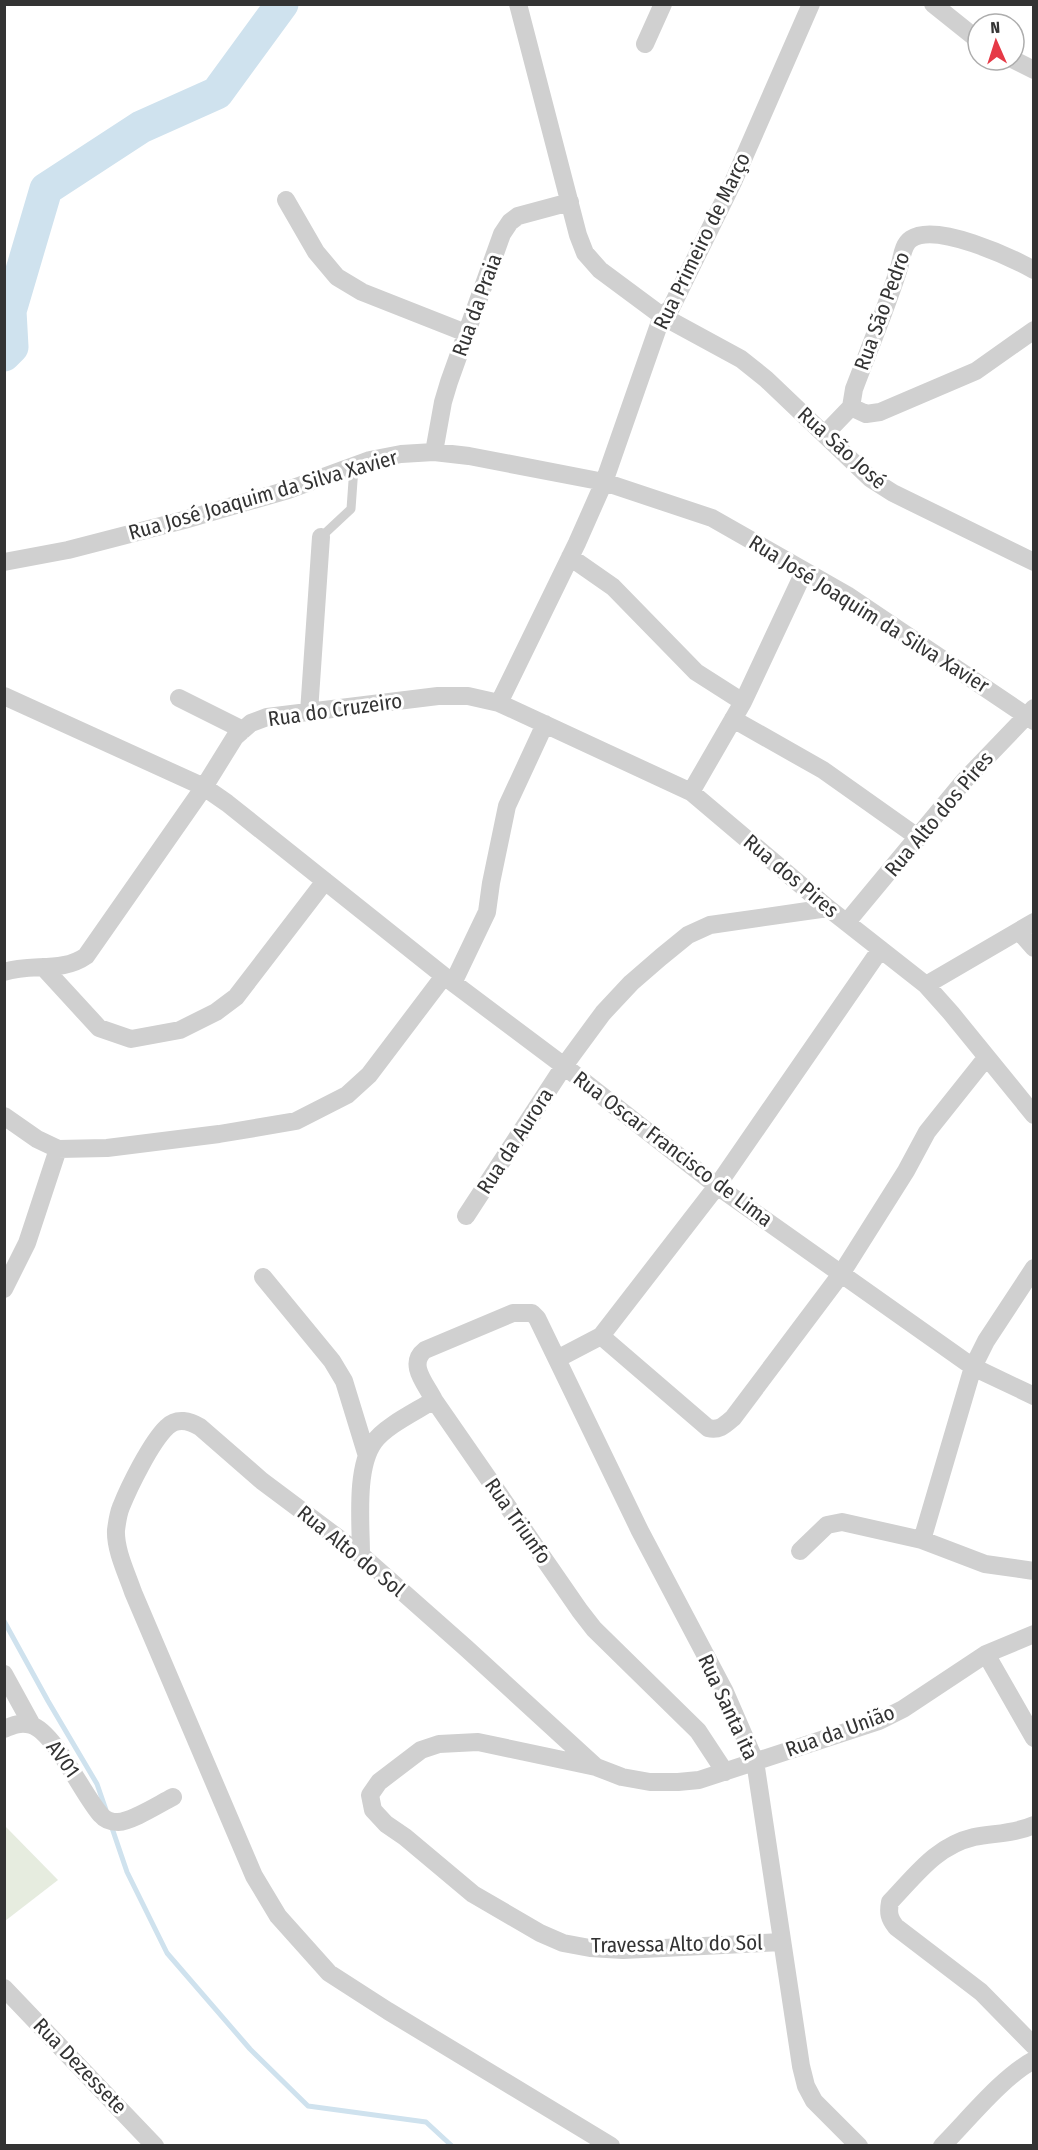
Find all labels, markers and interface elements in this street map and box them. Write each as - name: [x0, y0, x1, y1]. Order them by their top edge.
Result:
- north arrow: [966, 12, 1026, 72]
- text: N: [990, 18, 1001, 37]
- street label: Rua Primeiro de Março: [648, 148, 756, 334]
- street label: Rua São Pedro: [849, 248, 915, 374]
- street label: Rua da Praia: [446, 250, 508, 360]
- street label: Rua São José: [792, 401, 892, 495]
- street label: Rua José Joaquim da Silva Xavier: [126, 444, 401, 546]
- street label: Rua José Joaquim da Silva Xavier: [744, 529, 995, 699]
- street label: Rua do Cruzeiro: [266, 688, 404, 732]
- street label: Rua Alto dos Pires: [879, 746, 999, 882]
- street label: Rua dos Pires: [738, 829, 844, 923]
- street label: Rua Oscar Francisco de Lima: [568, 1065, 778, 1233]
- street label: Rua da Aurora: [471, 1083, 559, 1199]
- street label: Rua Triunfo: [479, 1473, 557, 1569]
- street label: Rua Alto do Sol: [292, 1500, 410, 1603]
- street label: Rua Santa ita: [692, 1650, 764, 1764]
- street label: Rua da União: [782, 1699, 898, 1763]
- street label: AV01: [41, 1735, 85, 1783]
- street label: Travessa Alto do Sol: [591, 1929, 763, 1958]
- street label: Rua Dezessete: [28, 2012, 132, 2120]

